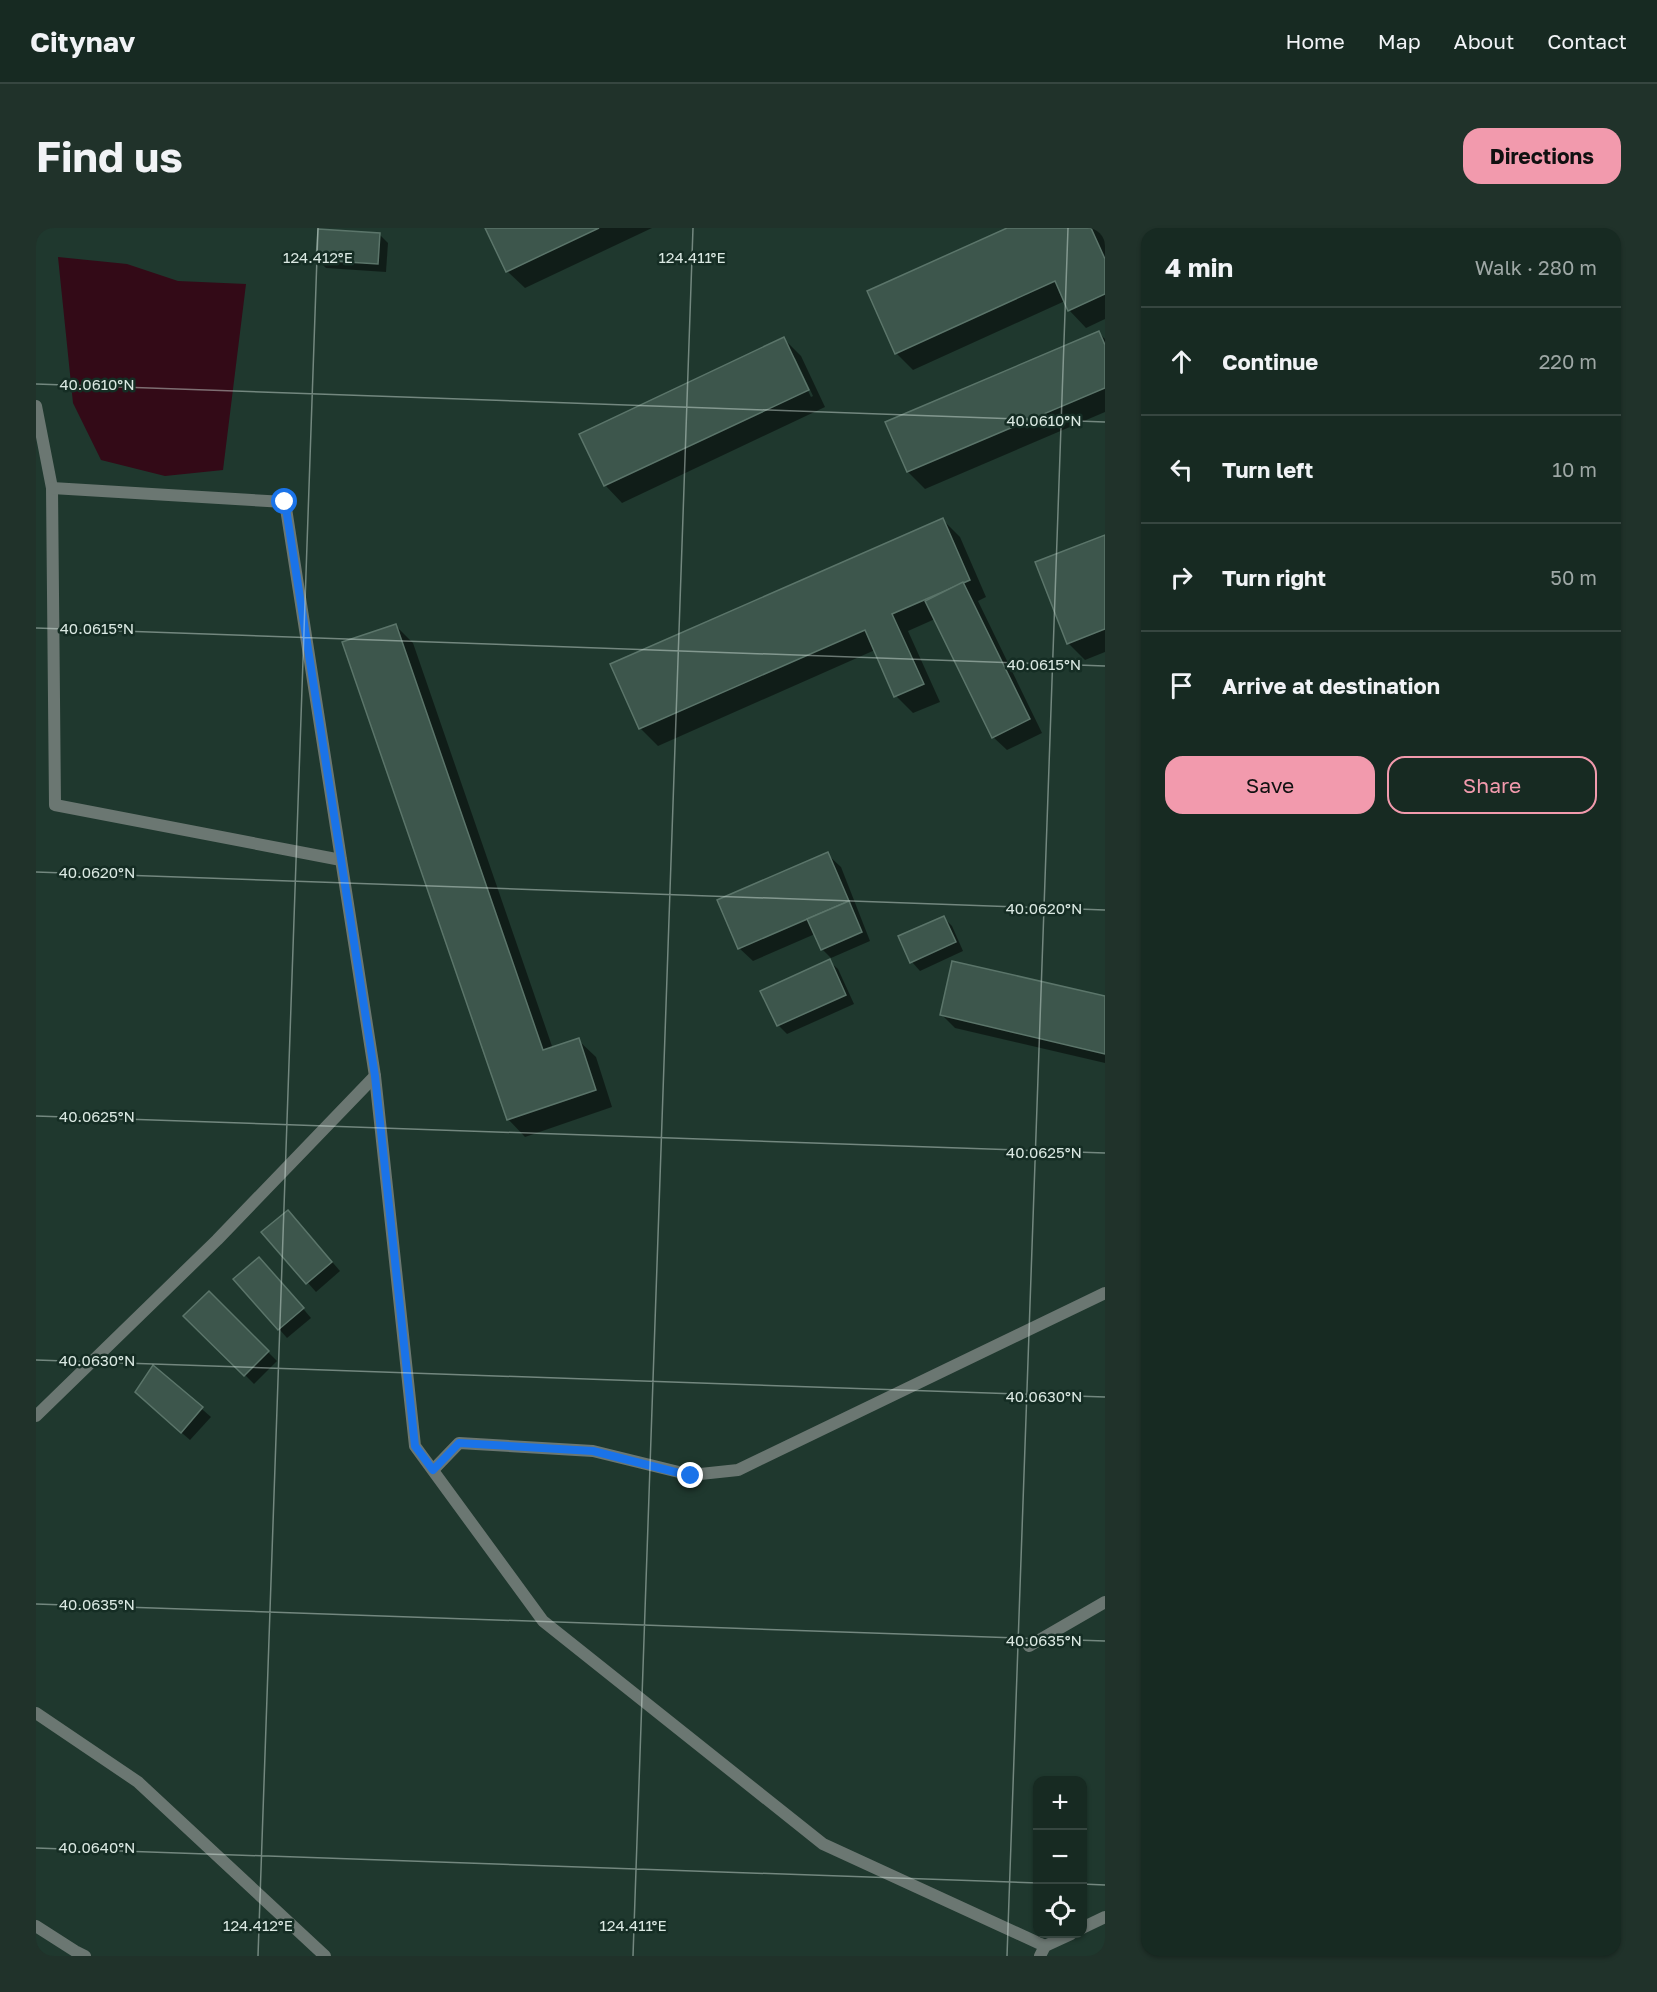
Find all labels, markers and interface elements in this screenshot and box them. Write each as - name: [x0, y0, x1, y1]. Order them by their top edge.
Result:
- text: Citynav: [30, 25, 135, 58]
- text: Home: [1285, 28, 1345, 54]
- text: Map: [1378, 28, 1421, 54]
- text: About: [1454, 28, 1514, 54]
- text: Contact: [1547, 28, 1627, 54]
- button: Directions: [1463, 128, 1621, 184]
- text: Find us: [36, 131, 183, 181]
- text: 124.412°E: [283, 248, 353, 266]
- text: 124.411°E: [658, 248, 726, 266]
- text: 4 min: [1165, 252, 1233, 283]
- text: Walk · 280 m: [1475, 255, 1597, 279]
- icon: ahead: [1165, 345, 1198, 378]
- text: Continue: [1222, 348, 1318, 375]
- text: 220 m: [1539, 349, 1597, 373]
- text: 40.0610°N: [59, 375, 135, 393]
- text: 40.0610°N: [1006, 411, 1082, 429]
- icon: left: [1165, 453, 1198, 486]
- text: Turn left: [1222, 456, 1313, 483]
- text: 10 m: [1552, 457, 1597, 481]
- route start: [271, 488, 297, 514]
- icon: right: [1165, 561, 1198, 594]
- text: Turn right: [1222, 564, 1326, 591]
- text: 50 m: [1550, 565, 1597, 589]
- text: 40.0615°N: [60, 619, 134, 637]
- text: 40.0615°N: [1007, 655, 1081, 673]
- icon: arrive: [1165, 669, 1198, 702]
- text: Arrive at destination: [1222, 672, 1440, 699]
- button: Save: [1165, 756, 1375, 814]
- button: Share: [1387, 756, 1597, 814]
- text: 40.0620°N: [59, 863, 135, 881]
- text: 40.0620°N: [1006, 899, 1082, 917]
- text: 40.0625°N: [59, 1107, 135, 1125]
- text: 40.0625°N: [1006, 1143, 1082, 1161]
- text: 40.0630°N: [59, 1351, 135, 1369]
- text: 40.0630°N: [1006, 1387, 1082, 1405]
- route end: [677, 1462, 703, 1488]
- text: 40.0635°N: [59, 1595, 135, 1613]
- text: 40.0635°N: [1006, 1631, 1082, 1649]
- map controls: [1033, 1776, 1087, 1938]
- button: +: [1033, 1776, 1087, 1830]
- button: −: [1033, 1830, 1087, 1884]
- text: 40.0640°N: [58, 1838, 136, 1856]
- button: locate: [1033, 1884, 1087, 1938]
- text: 124.412°E: [223, 1916, 293, 1934]
- text: 124.411°E: [599, 1916, 667, 1934]

